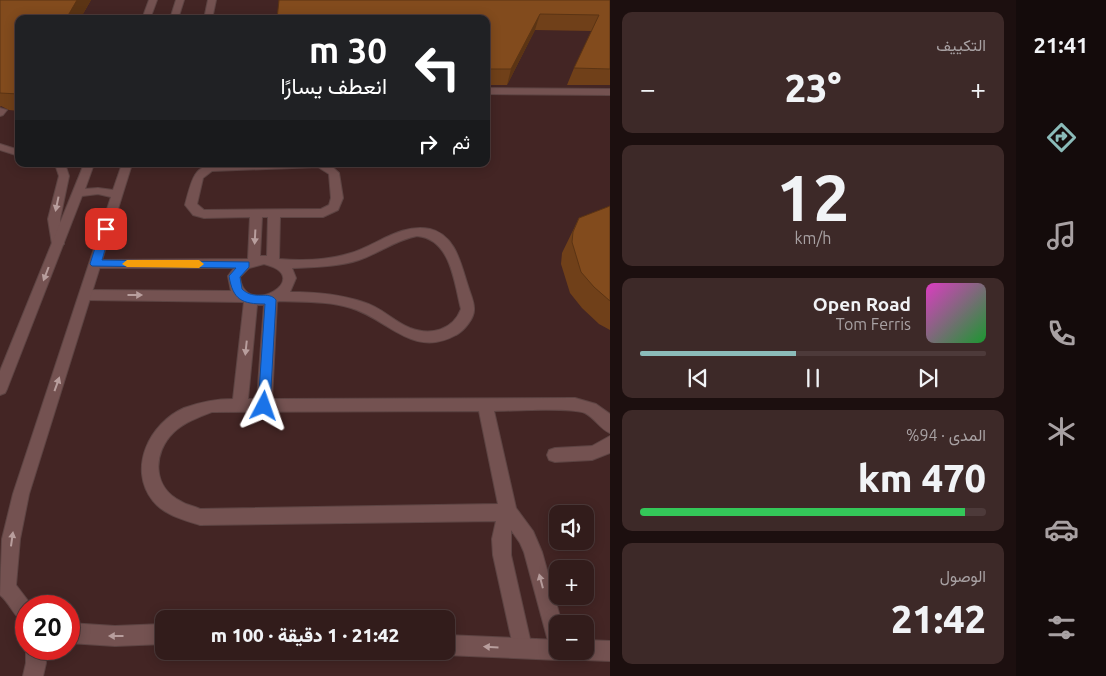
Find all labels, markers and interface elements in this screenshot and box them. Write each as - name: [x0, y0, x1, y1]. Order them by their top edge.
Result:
- text: 30 m: [309, 30, 387, 70]
- text: 21:41: [1033, 32, 1089, 57]
- icon: left: [405, 35, 470, 100]
- text: التكييف: [936, 36, 986, 54]
- text: 23°: [785, 67, 841, 109]
- text: انعطف يسارًا: [280, 73, 387, 98]
- text: −: [640, 73, 656, 104]
- text: +: [970, 73, 986, 104]
- icon: directions: [1044, 120, 1079, 155]
- icon: right: [414, 130, 442, 158]
- text: ثم: [452, 131, 470, 153]
- text: 12: [776, 160, 850, 233]
- one-way arrow: [53, 196, 61, 211]
- pin: [85, 208, 127, 250]
- icon: arrive: [92, 215, 120, 243]
- icon: music: [1044, 218, 1079, 253]
- text: km/h: [795, 229, 831, 247]
- one-way arrow: [251, 230, 259, 246]
- one-way arrow: [42, 267, 50, 282]
- one-way arrow: [127, 291, 143, 299]
- text: Open Road: [813, 293, 911, 315]
- text: Tom Ferris: [836, 315, 911, 333]
- icon: phone: [1044, 316, 1079, 351]
- one-way arrow: [242, 340, 250, 356]
- icon: previous: [684, 364, 712, 392]
- icon: pause: [799, 364, 827, 392]
- icon: next: [914, 364, 942, 392]
- one-way arrow: [54, 376, 61, 391]
- position arrow: [237, 379, 289, 431]
- icon: climate: [1044, 414, 1079, 449]
- text: المدى · 94%: [906, 426, 986, 444]
- text: 470 km: [858, 457, 986, 499]
- map controls: [549, 505, 594, 660]
- button: sound: [549, 505, 594, 550]
- icon: car: [1044, 512, 1079, 547]
- one-way arrow: [8, 531, 16, 547]
- button: +: [549, 560, 594, 605]
- text: الوصول: [940, 567, 986, 585]
- one-way arrow: [537, 573, 545, 588]
- speed limit sign: 20: [15, 595, 80, 660]
- text: 21:42: [891, 598, 986, 640]
- icon: filters: [1044, 610, 1079, 645]
- button: −: [549, 615, 594, 660]
- text: 21:42 · 1 دقيقة · 100 m: [211, 624, 399, 646]
- one-way arrow: [108, 632, 124, 640]
- one-way arrow: [483, 643, 499, 651]

